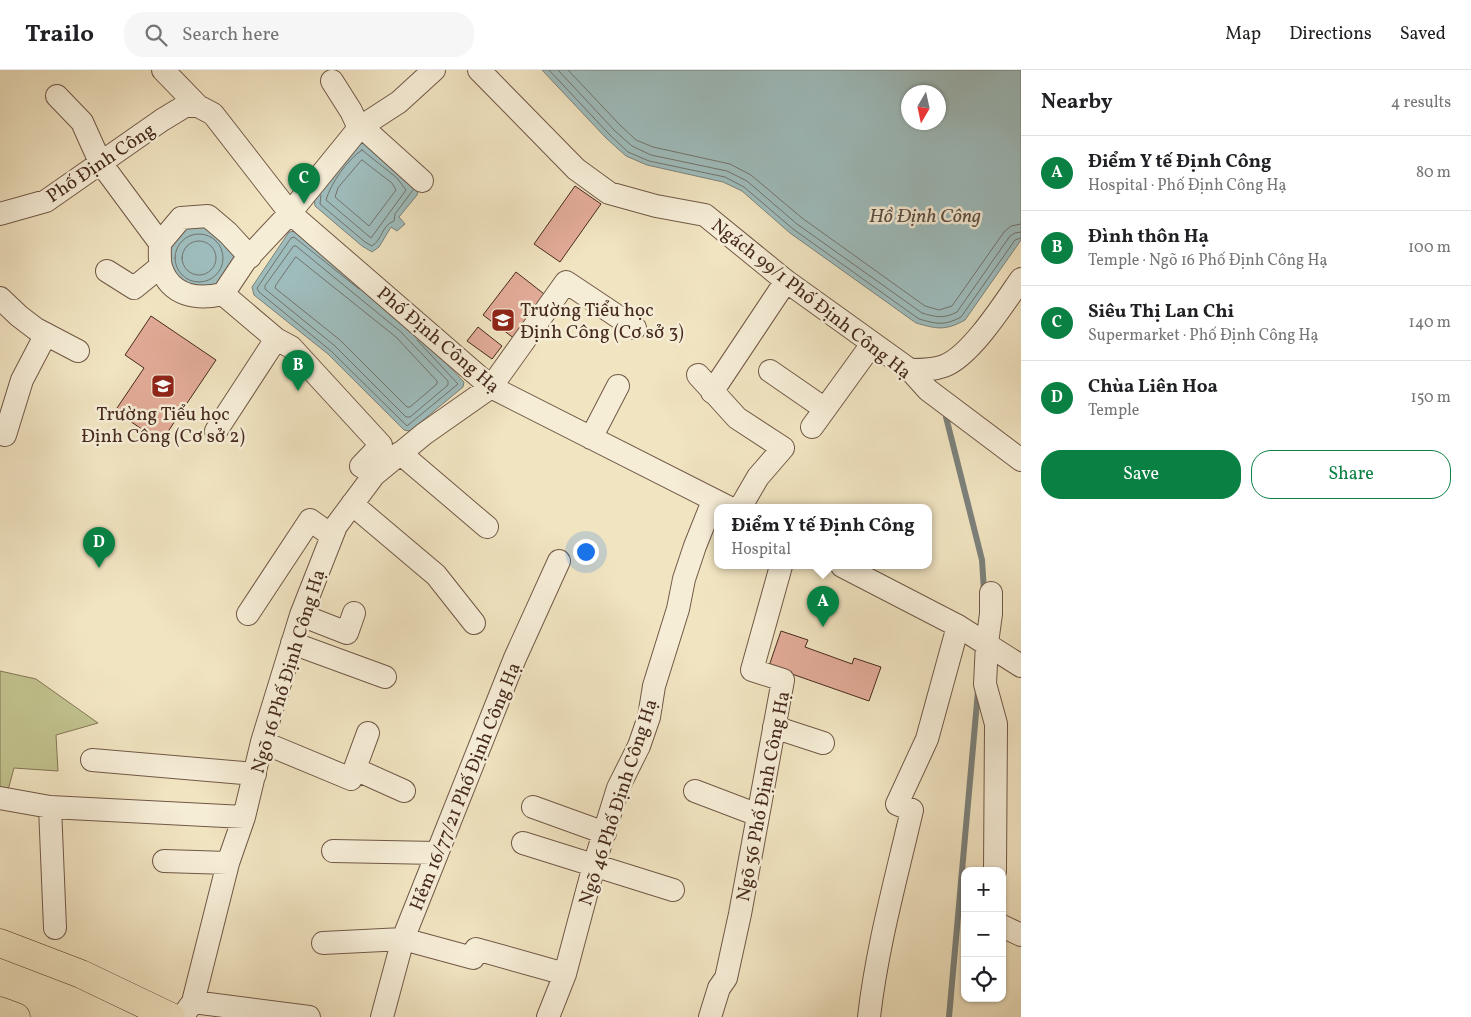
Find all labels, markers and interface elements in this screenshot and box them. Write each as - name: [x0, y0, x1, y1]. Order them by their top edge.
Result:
- search box: [124, 12, 474, 57]
- text: Trailo: [25, 18, 94, 52]
- icon: search: [142, 21, 170, 49]
- text: Search here: [182, 22, 279, 48]
- text: Map: [1225, 22, 1261, 47]
- text: Directions: [1289, 22, 1372, 47]
- text: Saved: [1400, 22, 1446, 47]
- north arrow: [901, 85, 946, 130]
- text: Nearby: [1041, 88, 1112, 117]
- text: 4 results: [1391, 92, 1451, 114]
- street label: Phố Định Công: [42, 118, 161, 210]
- text: Điểm Y tế Định Công: [1088, 149, 1271, 175]
- text: A: [1051, 162, 1063, 184]
- text: 80 m: [1416, 162, 1451, 184]
- pin: C: [288, 163, 320, 204]
- text: Hospital · Phố Định Công Hạ: [1088, 175, 1287, 197]
- water label: Hồ Định Công: [869, 203, 981, 231]
- street label: Ngách 99/1 Phố Định Công Hạ: [705, 213, 916, 386]
- text: Đình thôn Hạ: [1088, 224, 1209, 250]
- text: B: [1052, 237, 1062, 259]
- text: 100 m: [1408, 237, 1451, 259]
- text: Temple · Ngõ 16 Phố Định Công Hạ: [1088, 250, 1327, 272]
- street label: Phố Định Công Hạ: [371, 281, 505, 400]
- place label: Trường Tiểu học Định Công (Cơ sở 3): [520, 298, 684, 346]
- text: Siêu Thị Lan Chi: [1088, 299, 1234, 325]
- school or university icon: Trường Tiểu học Định Công (Cơ sở 3): [490, 307, 516, 333]
- text: C: [1052, 312, 1062, 334]
- text: 140 m: [1409, 312, 1451, 334]
- text: Supermarket · Phố Định Công Hạ: [1088, 325, 1319, 347]
- pin: B: [282, 350, 314, 391]
- school or university icon: Trường Tiểu học Định Công (Cơ sở 2): [150, 373, 176, 399]
- text: Chùa Liên Hoa: [1088, 374, 1218, 400]
- text: D: [1051, 387, 1063, 409]
- text: 150 m: [1410, 387, 1451, 409]
- text: Temple: [1088, 400, 1139, 422]
- place label: Trường Tiểu học Định Công (Cơ sở 2): [81, 402, 245, 450]
- button: Save: [1041, 450, 1241, 499]
- button: Share: [1251, 450, 1451, 499]
- popup: [714, 504, 932, 569]
- text: Điểm Y tế Định Công: [731, 513, 915, 539]
- pin: D: [83, 527, 115, 568]
- your location: [573, 539, 599, 565]
- text: Hospital: [731, 539, 791, 561]
- street label: Ngõ 16 Phố Định Công Hạ: [245, 566, 332, 777]
- pin: A: [807, 586, 839, 627]
- street label: Hẻm 16/77/21 Phố Định Công Hạ: [404, 659, 528, 915]
- street label: Ngõ 56 Phố Định Công Hạ: [731, 689, 797, 904]
- street label: Ngõ 46 Phố Định Công Hạ: [573, 696, 665, 909]
- map controls: [961, 867, 1006, 1002]
- button: +: [961, 867, 1006, 912]
- button: −: [961, 912, 1006, 957]
- button: locate: [961, 957, 1006, 1002]

